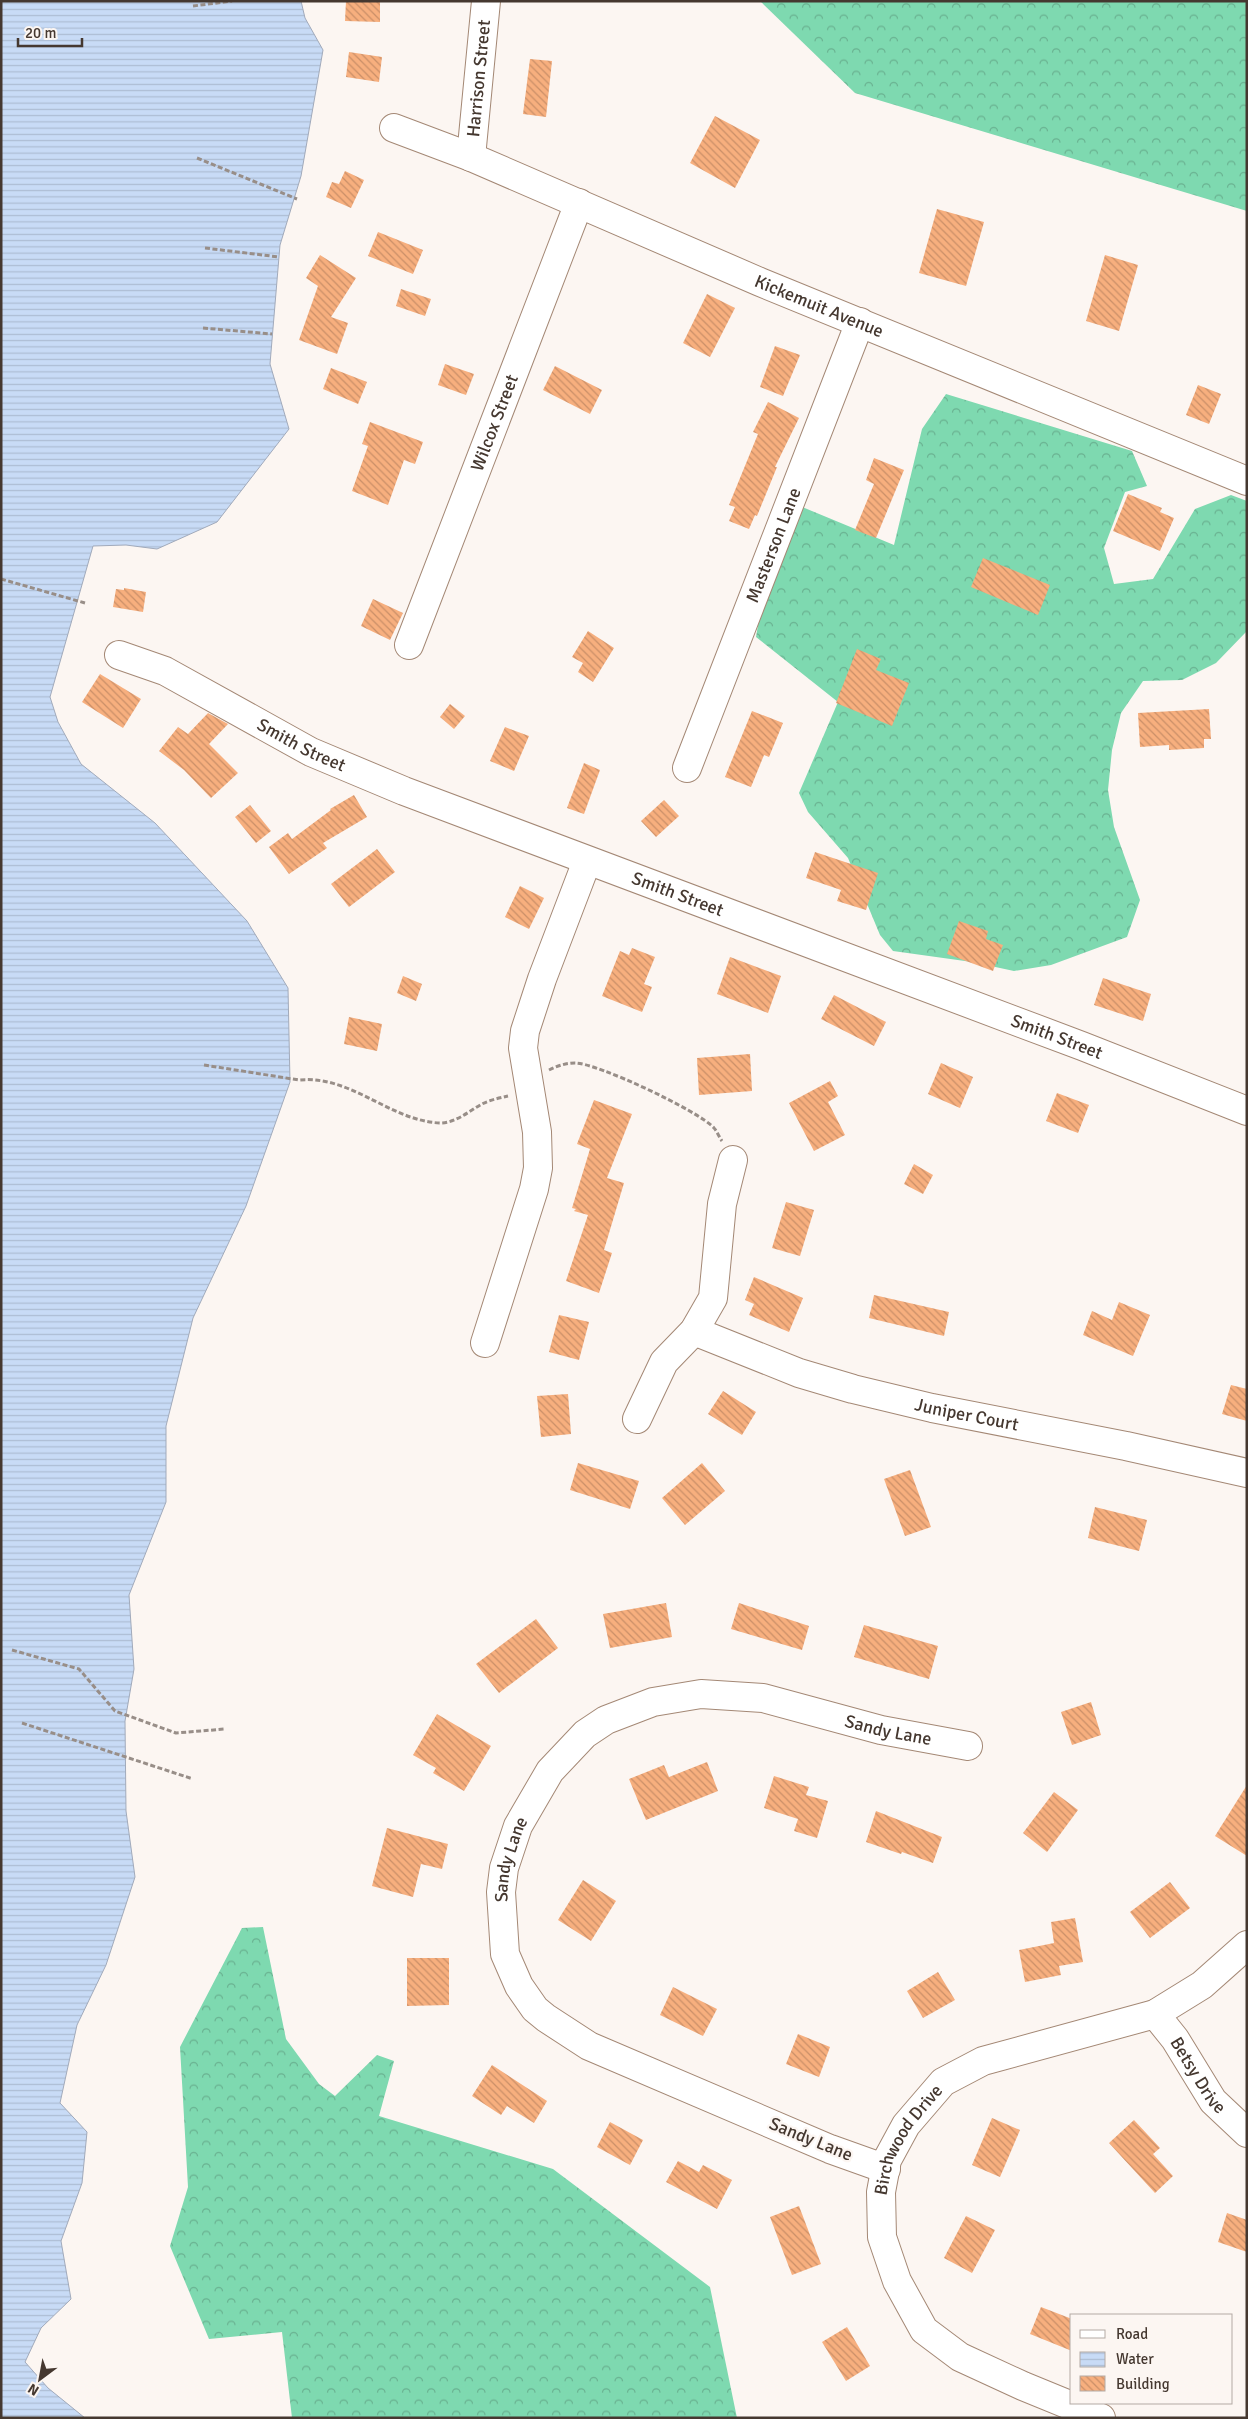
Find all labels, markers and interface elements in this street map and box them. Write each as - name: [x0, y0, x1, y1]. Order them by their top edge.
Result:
- scale bar: [18, 15, 81, 47]
- street label: Harrison Street: [462, 19, 495, 138]
- text: 20 m: [25, 24, 56, 42]
- street label: Kickemuit Avenue: [751, 270, 887, 342]
- street label: Wilcox Street: [466, 371, 523, 474]
- street label: Masterson Lane: [741, 485, 806, 606]
- street label: Smith Street: [253, 713, 349, 776]
- street label: Smith Street: [629, 867, 727, 921]
- street label: Smith Street: [1008, 1009, 1106, 1064]
- street label: Juniper Court: [913, 1393, 1020, 1436]
- street label: Sandy Lane: [843, 1710, 933, 1750]
- street label: Sandy Lane: [490, 1812, 532, 1903]
- street label: Betsy Drive: [1165, 2033, 1230, 2118]
- street label: Birchwood Drive: [870, 2080, 947, 2197]
- street label: Sandy Lane: [766, 2112, 856, 2166]
- legend: [1070, 2314, 1233, 2404]
- text: Road: [1116, 2325, 1148, 2343]
- text: Water: [1116, 2350, 1154, 2368]
- north arrow: [15, 2354, 65, 2404]
- text: Building: [1116, 2375, 1170, 2393]
- text: N: [25, 2380, 42, 2399]

